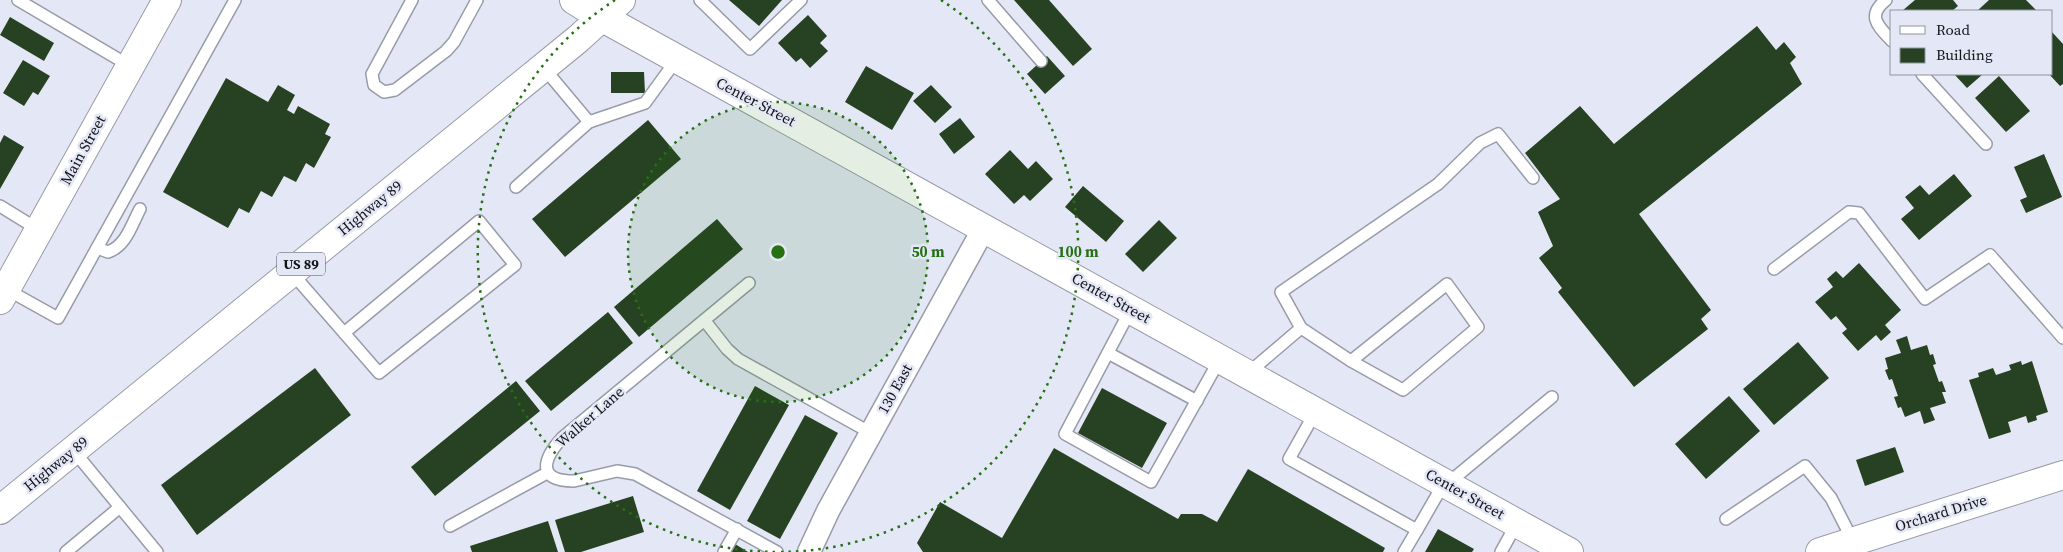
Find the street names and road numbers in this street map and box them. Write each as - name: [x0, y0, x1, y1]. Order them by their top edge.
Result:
- street label: Center Street: [713, 72, 800, 131]
- street label: Main Street: [55, 111, 110, 188]
- street label: Highway 89: [333, 175, 406, 240]
- road number: US 89: [277, 252, 325, 276]
- street label: Center Street: [1068, 267, 1155, 328]
- street label: 130 East: [872, 360, 917, 417]
- street label: Walker Lane: [551, 381, 629, 452]
- street label: Highway 89: [19, 431, 92, 496]
- street label: Center Street: [1422, 463, 1509, 524]
- street label: Orchard Drive: [1892, 489, 1990, 536]

